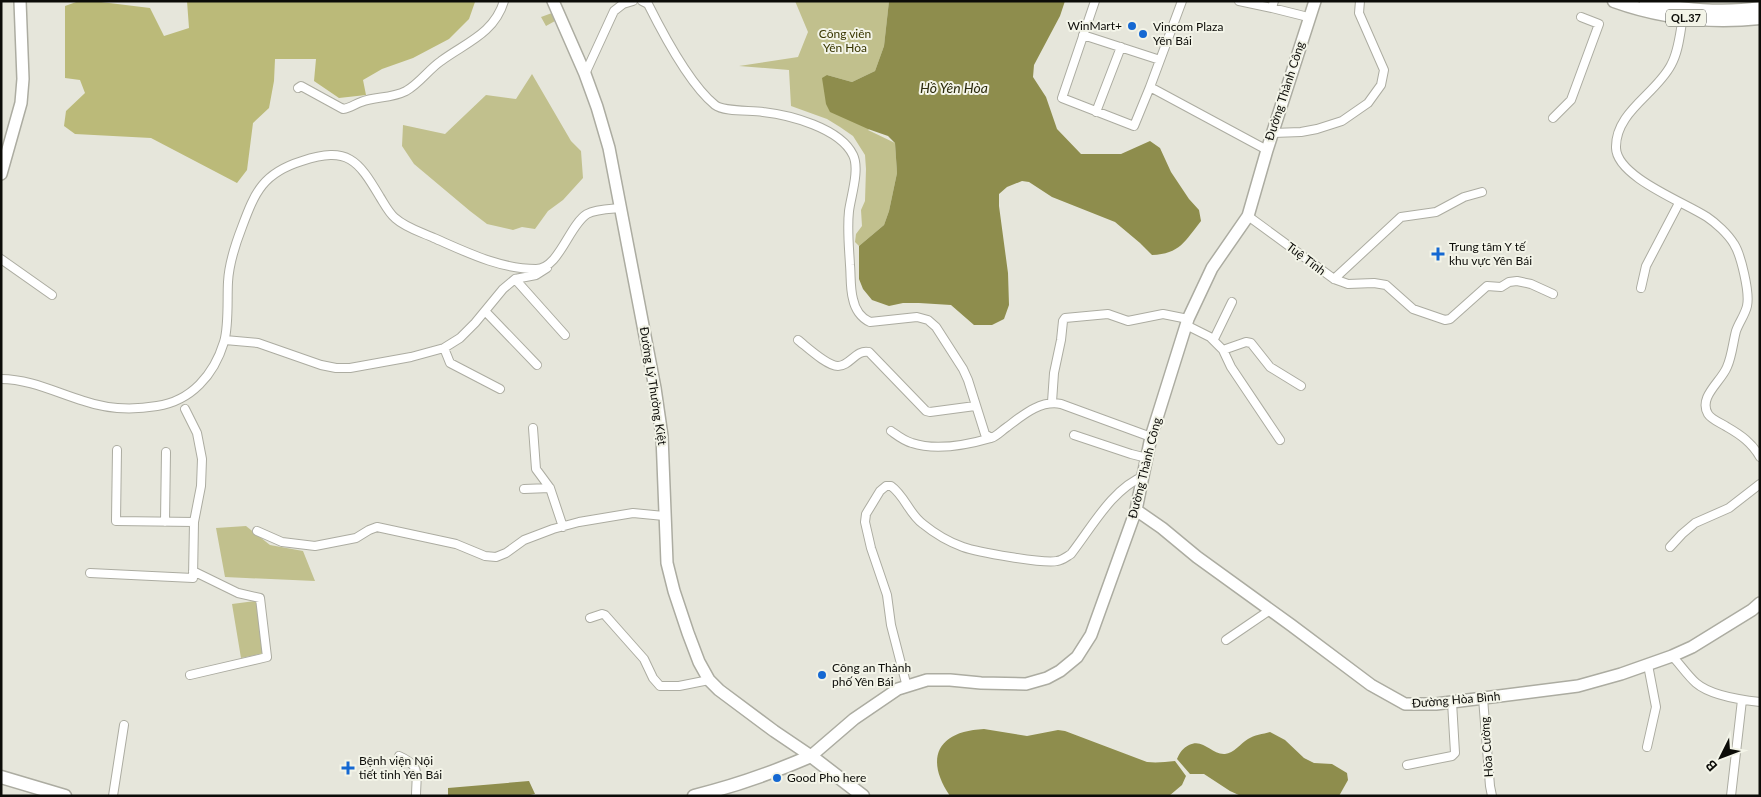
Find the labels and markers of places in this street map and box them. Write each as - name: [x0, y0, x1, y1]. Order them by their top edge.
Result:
- place label: WinMart+: [1068, 18, 1122, 33]
- place label: Vincom Plaza Yên Bái: [1153, 19, 1223, 48]
- marker: WinMart+: [1126, 20, 1138, 32]
- marker: Vincom Plaza Yên Bái: [1137, 28, 1149, 40]
- place label: Trung tâm Y tế khu vực Yên Bái: [1449, 239, 1532, 268]
- marker: Trung tâm Y tế khu vực Yên Bái: [1431, 247, 1445, 261]
- place label: Công an Thành phố Yên Bái: [832, 660, 911, 689]
- marker: Công an Thành phố Yên Bái: [816, 669, 828, 681]
- place label: Bệnh viện Nội tiết tỉnh Yên Bái: [359, 753, 442, 782]
- marker: Bệnh viện Nội tiết tỉnh Yên Bái: [341, 761, 355, 775]
- place label: Good Pho here: [787, 770, 866, 785]
- marker: Good Pho here: [771, 772, 783, 784]

